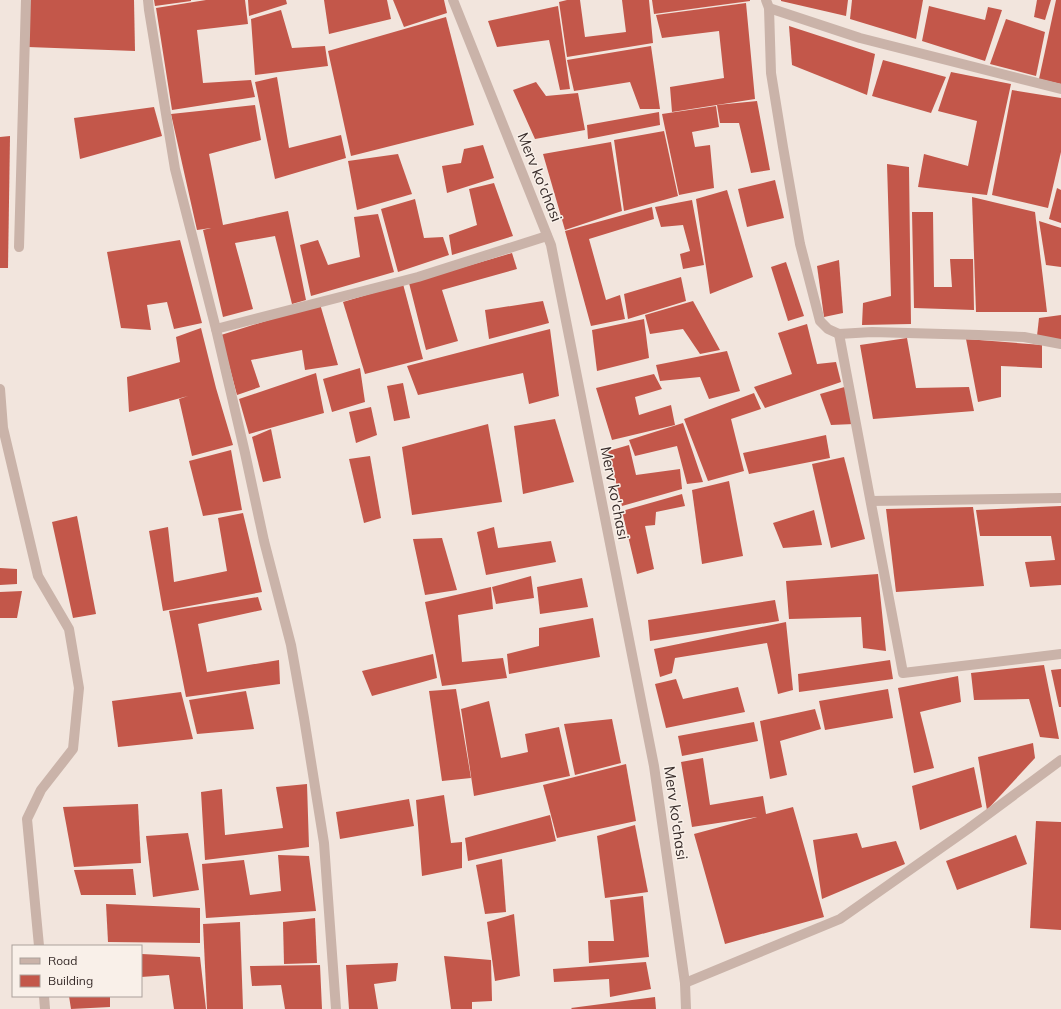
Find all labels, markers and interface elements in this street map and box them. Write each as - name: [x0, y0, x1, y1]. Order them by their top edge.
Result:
- street label: Merv ko'chasi: [514, 130, 566, 224]
- street label: Merv ko'chasi: [597, 445, 633, 541]
- street label: Merv ko'chasi: [660, 765, 692, 861]
- legend: [12, 945, 142, 997]
- text: Road: [48, 953, 77, 968]
- text: Building: [48, 973, 93, 988]

